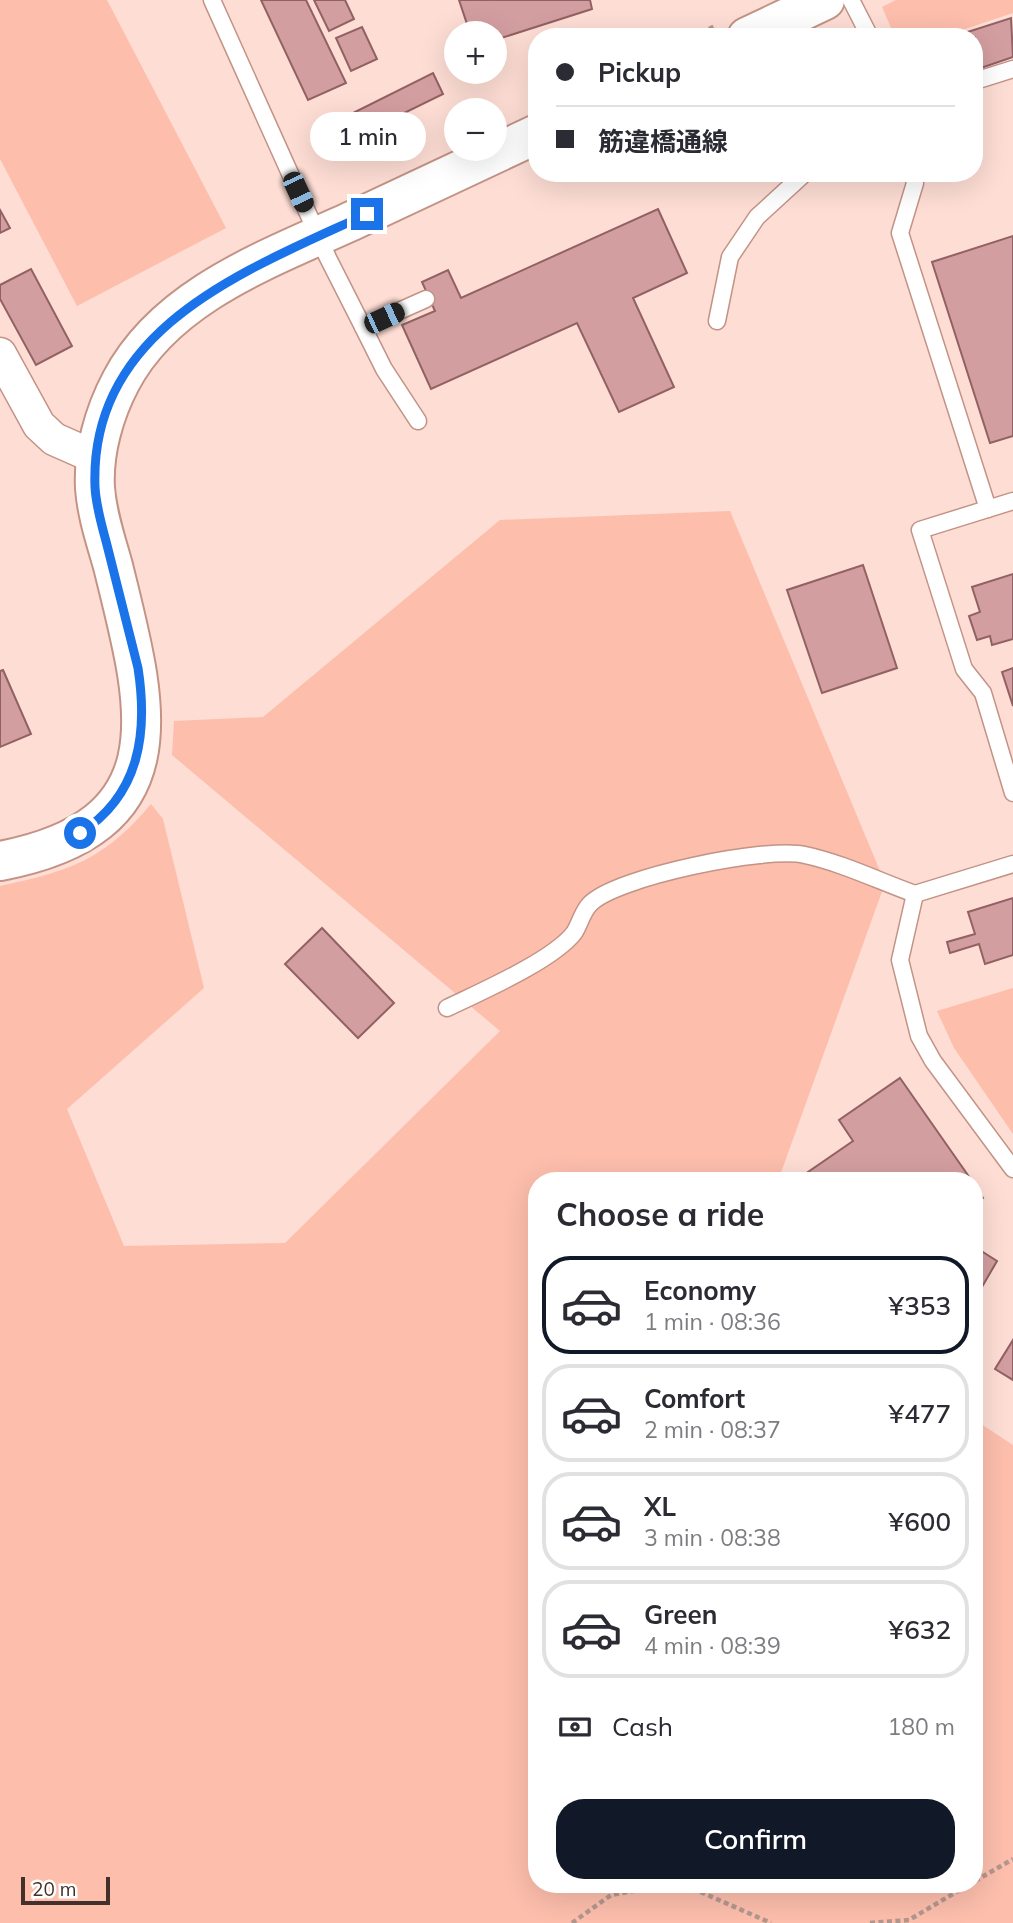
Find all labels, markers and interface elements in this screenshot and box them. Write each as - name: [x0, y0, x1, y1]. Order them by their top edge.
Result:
- map controls: [444, 21, 507, 161]
- button: +: [444, 21, 507, 84]
- text: Pickup: [598, 56, 681, 89]
- button: −: [444, 98, 507, 161]
- callout: 1 min: [309, 113, 425, 162]
- text: 1 min: [338, 122, 398, 151]
- text: 筋違橋通線: [598, 125, 728, 158]
- car: [280, 169, 317, 215]
- route end: [351, 198, 383, 230]
- car: [361, 300, 408, 336]
- route start: [64, 817, 96, 849]
- text: Choose a ride: [556, 1194, 764, 1234]
- icon: car: [560, 1274, 623, 1337]
- text: Economy: [644, 1274, 756, 1307]
- text: ¥353: [889, 1289, 951, 1322]
- text: 1 min · 08:36: [644, 1307, 781, 1336]
- icon: car: [560, 1382, 623, 1445]
- text: Comfort: [644, 1382, 745, 1415]
- text: ¥477: [889, 1397, 951, 1430]
- text: 2 min · 08:37: [644, 1415, 781, 1444]
- icon: car: [560, 1490, 623, 1553]
- text: XL: [644, 1490, 676, 1523]
- text: ¥600: [889, 1505, 951, 1538]
- text: 3 min · 08:38: [644, 1523, 781, 1552]
- icon: car: [560, 1598, 623, 1661]
- text: Green: [644, 1598, 717, 1631]
- text: ¥632: [889, 1613, 951, 1646]
- text: 4 min · 08:39: [644, 1631, 781, 1660]
- icon: cash: [556, 1708, 594, 1746]
- text: Cash: [612, 1710, 673, 1743]
- text: 180 m: [887, 1712, 955, 1741]
- button: Confirm: [556, 1799, 955, 1879]
- scale bar: [21, 1874, 110, 1906]
- text: 20 m: [32, 1877, 76, 1901]

